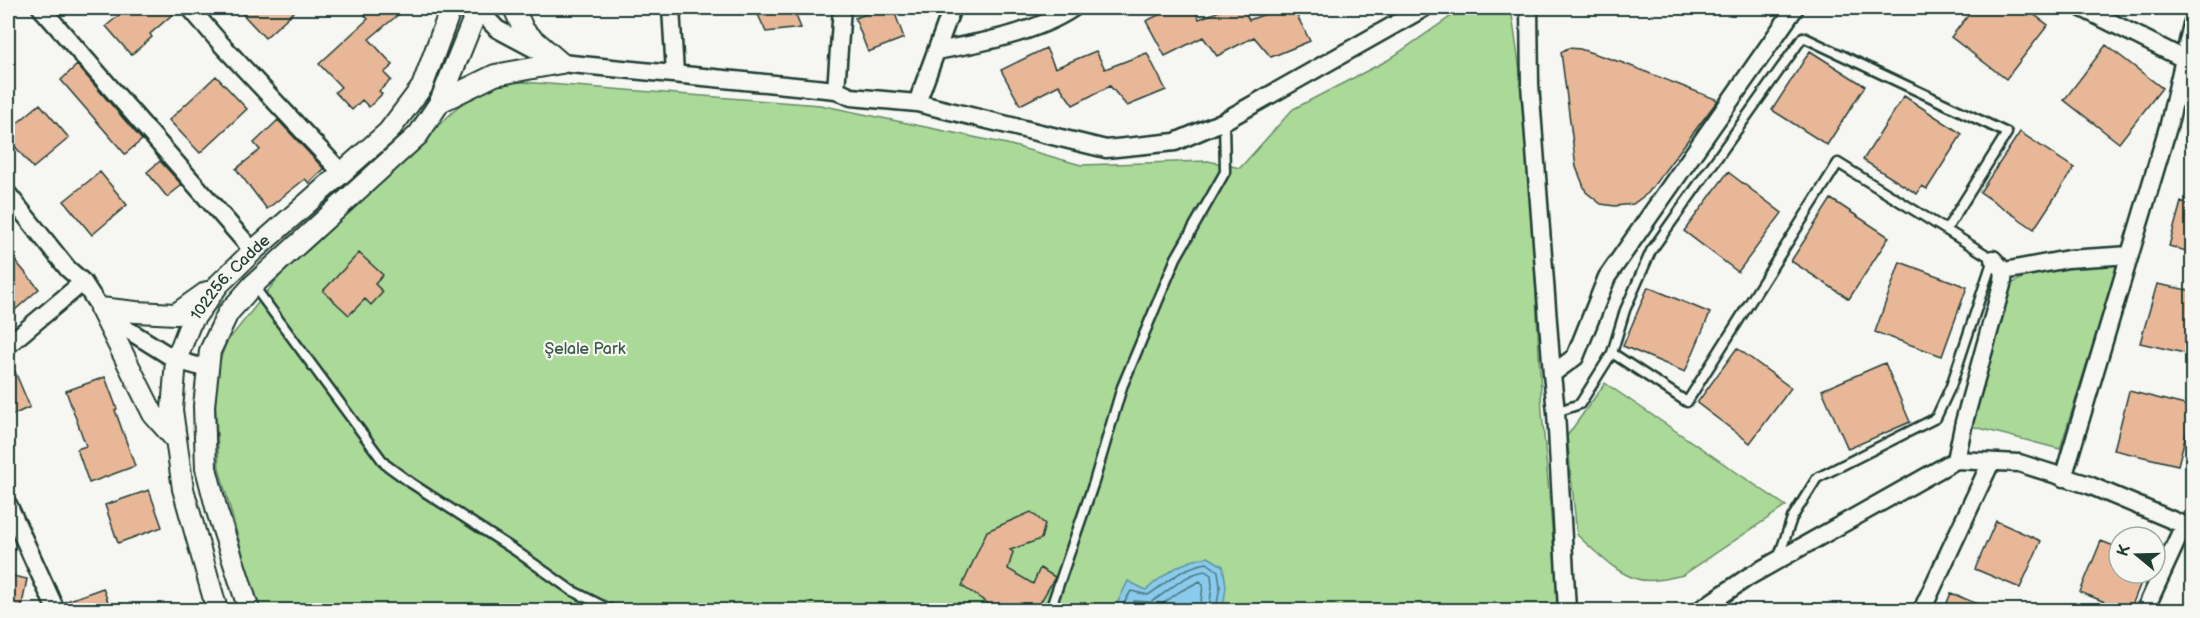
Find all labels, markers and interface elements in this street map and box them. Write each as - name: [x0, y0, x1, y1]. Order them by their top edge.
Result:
- street label: 102256. Cadde: [187, 231, 274, 324]
- park label: Şelale Park: [544, 340, 626, 359]
- north arrow: [2107, 525, 2167, 585]
- text: K: [2113, 542, 2135, 559]

